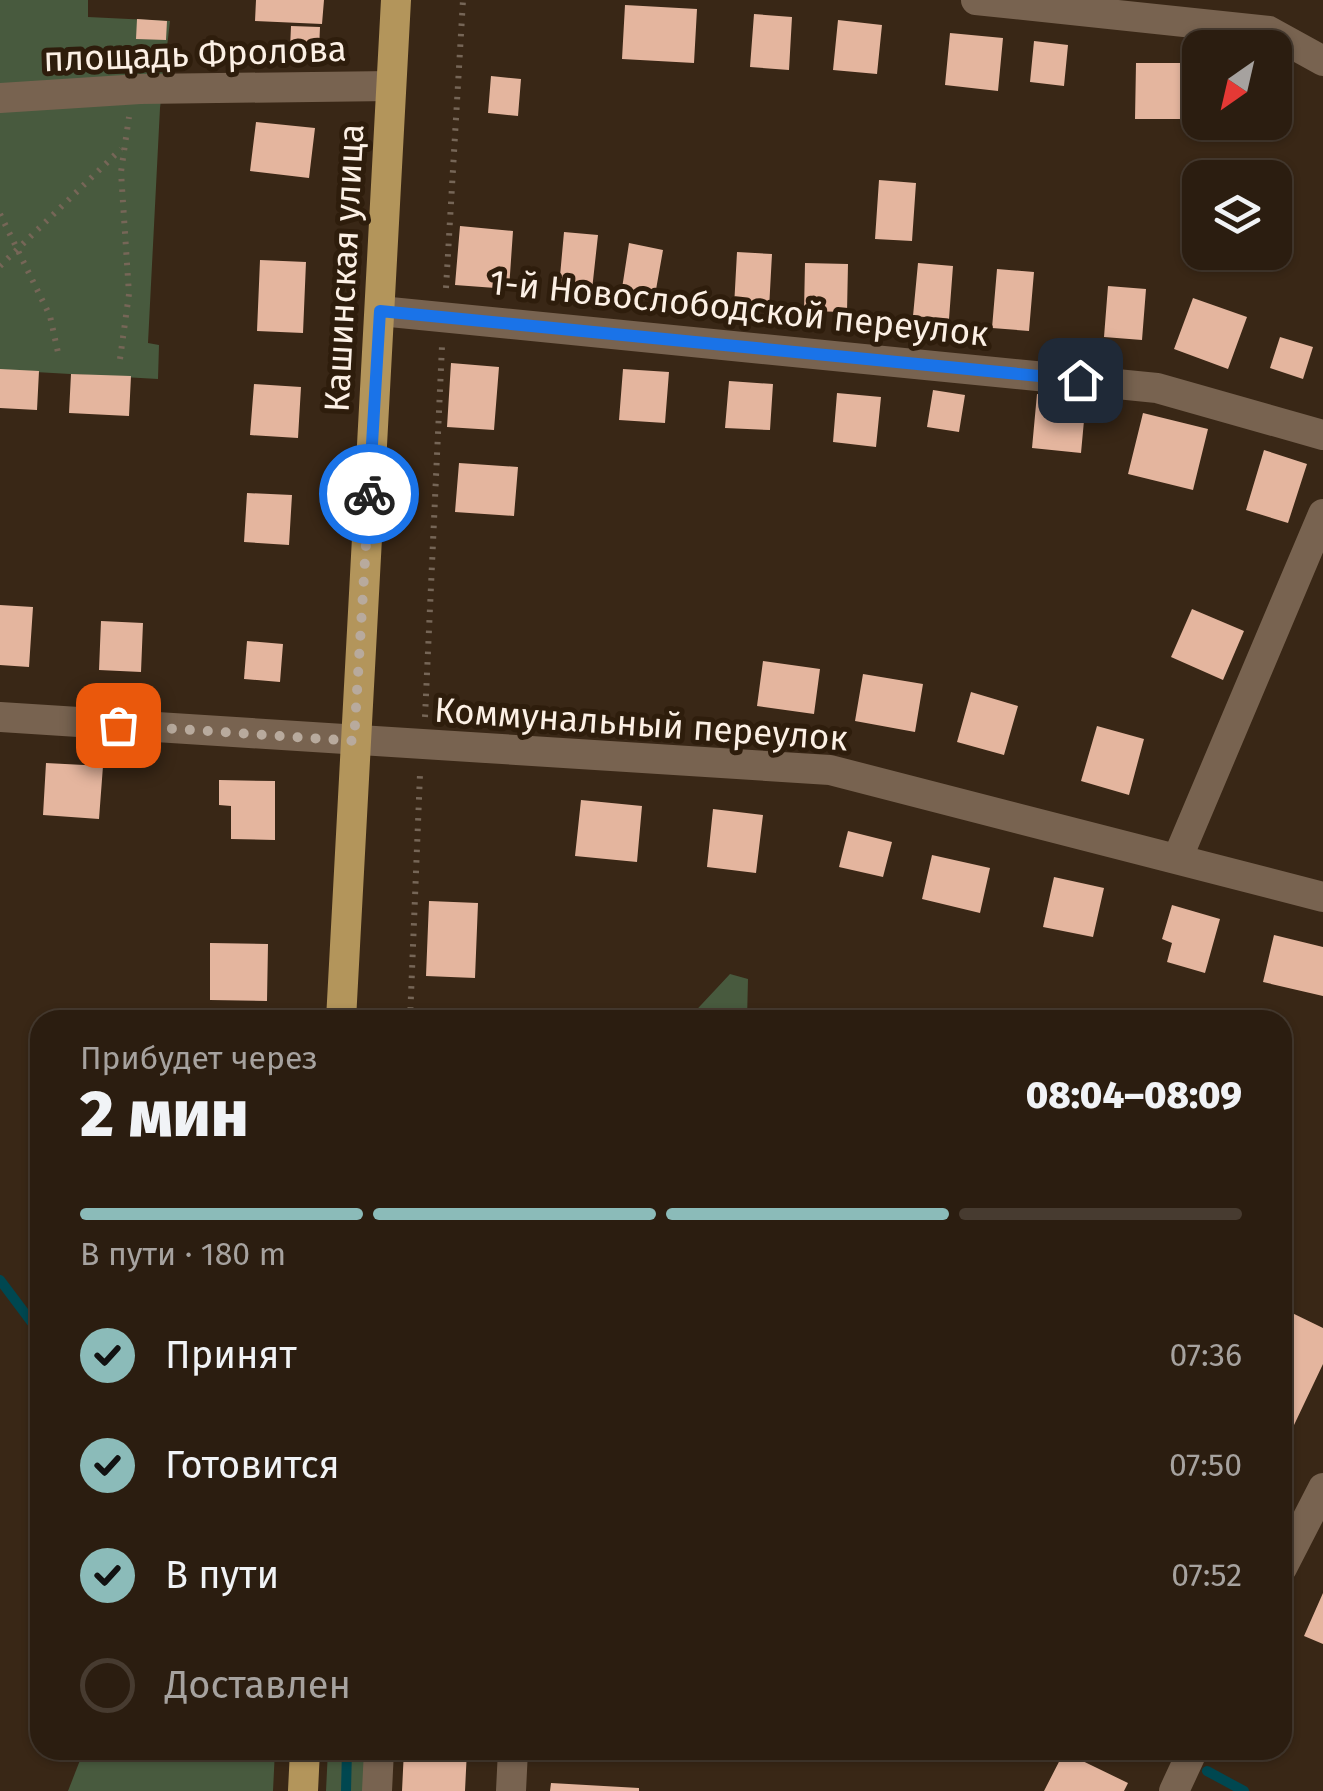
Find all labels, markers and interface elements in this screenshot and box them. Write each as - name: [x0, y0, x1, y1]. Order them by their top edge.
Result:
- street label: площадь Фролова: [43, 28, 347, 80]
- north arrow: [1182, 30, 1292, 140]
- map controls: [1182, 30, 1292, 270]
- street label: Кашинская улица: [315, 123, 373, 413]
- button: layers: [1182, 160, 1292, 270]
- street label: 1-й Новослободской переулок: [488, 261, 990, 355]
- pin: [1038, 338, 1123, 423]
- icon: home: [1053, 353, 1108, 408]
- courier: [319, 444, 419, 544]
- icon: bike: [342, 467, 397, 522]
- pin: [76, 683, 161, 768]
- street label: Коммунальный переулок: [433, 689, 849, 759]
- icon: bag: [91, 698, 146, 753]
- text: Прибудет через: [80, 1039, 318, 1077]
- text: 08:04–08:09: [1026, 1072, 1242, 1118]
- text: 2 мин: [80, 1075, 249, 1153]
- text: В пути · 180 m: [80, 1235, 286, 1273]
- icon: check: [80, 1328, 135, 1383]
- text: Принят: [165, 1332, 297, 1378]
- text: 07:36: [1170, 1336, 1242, 1374]
- icon: check: [80, 1438, 135, 1493]
- text: Готовится: [165, 1442, 340, 1488]
- text: 07:50: [1169, 1446, 1242, 1484]
- icon: check: [80, 1548, 135, 1603]
- text: В пути: [165, 1552, 279, 1598]
- text: 07:52: [1171, 1556, 1242, 1594]
- text: Доставлен: [165, 1662, 351, 1708]

